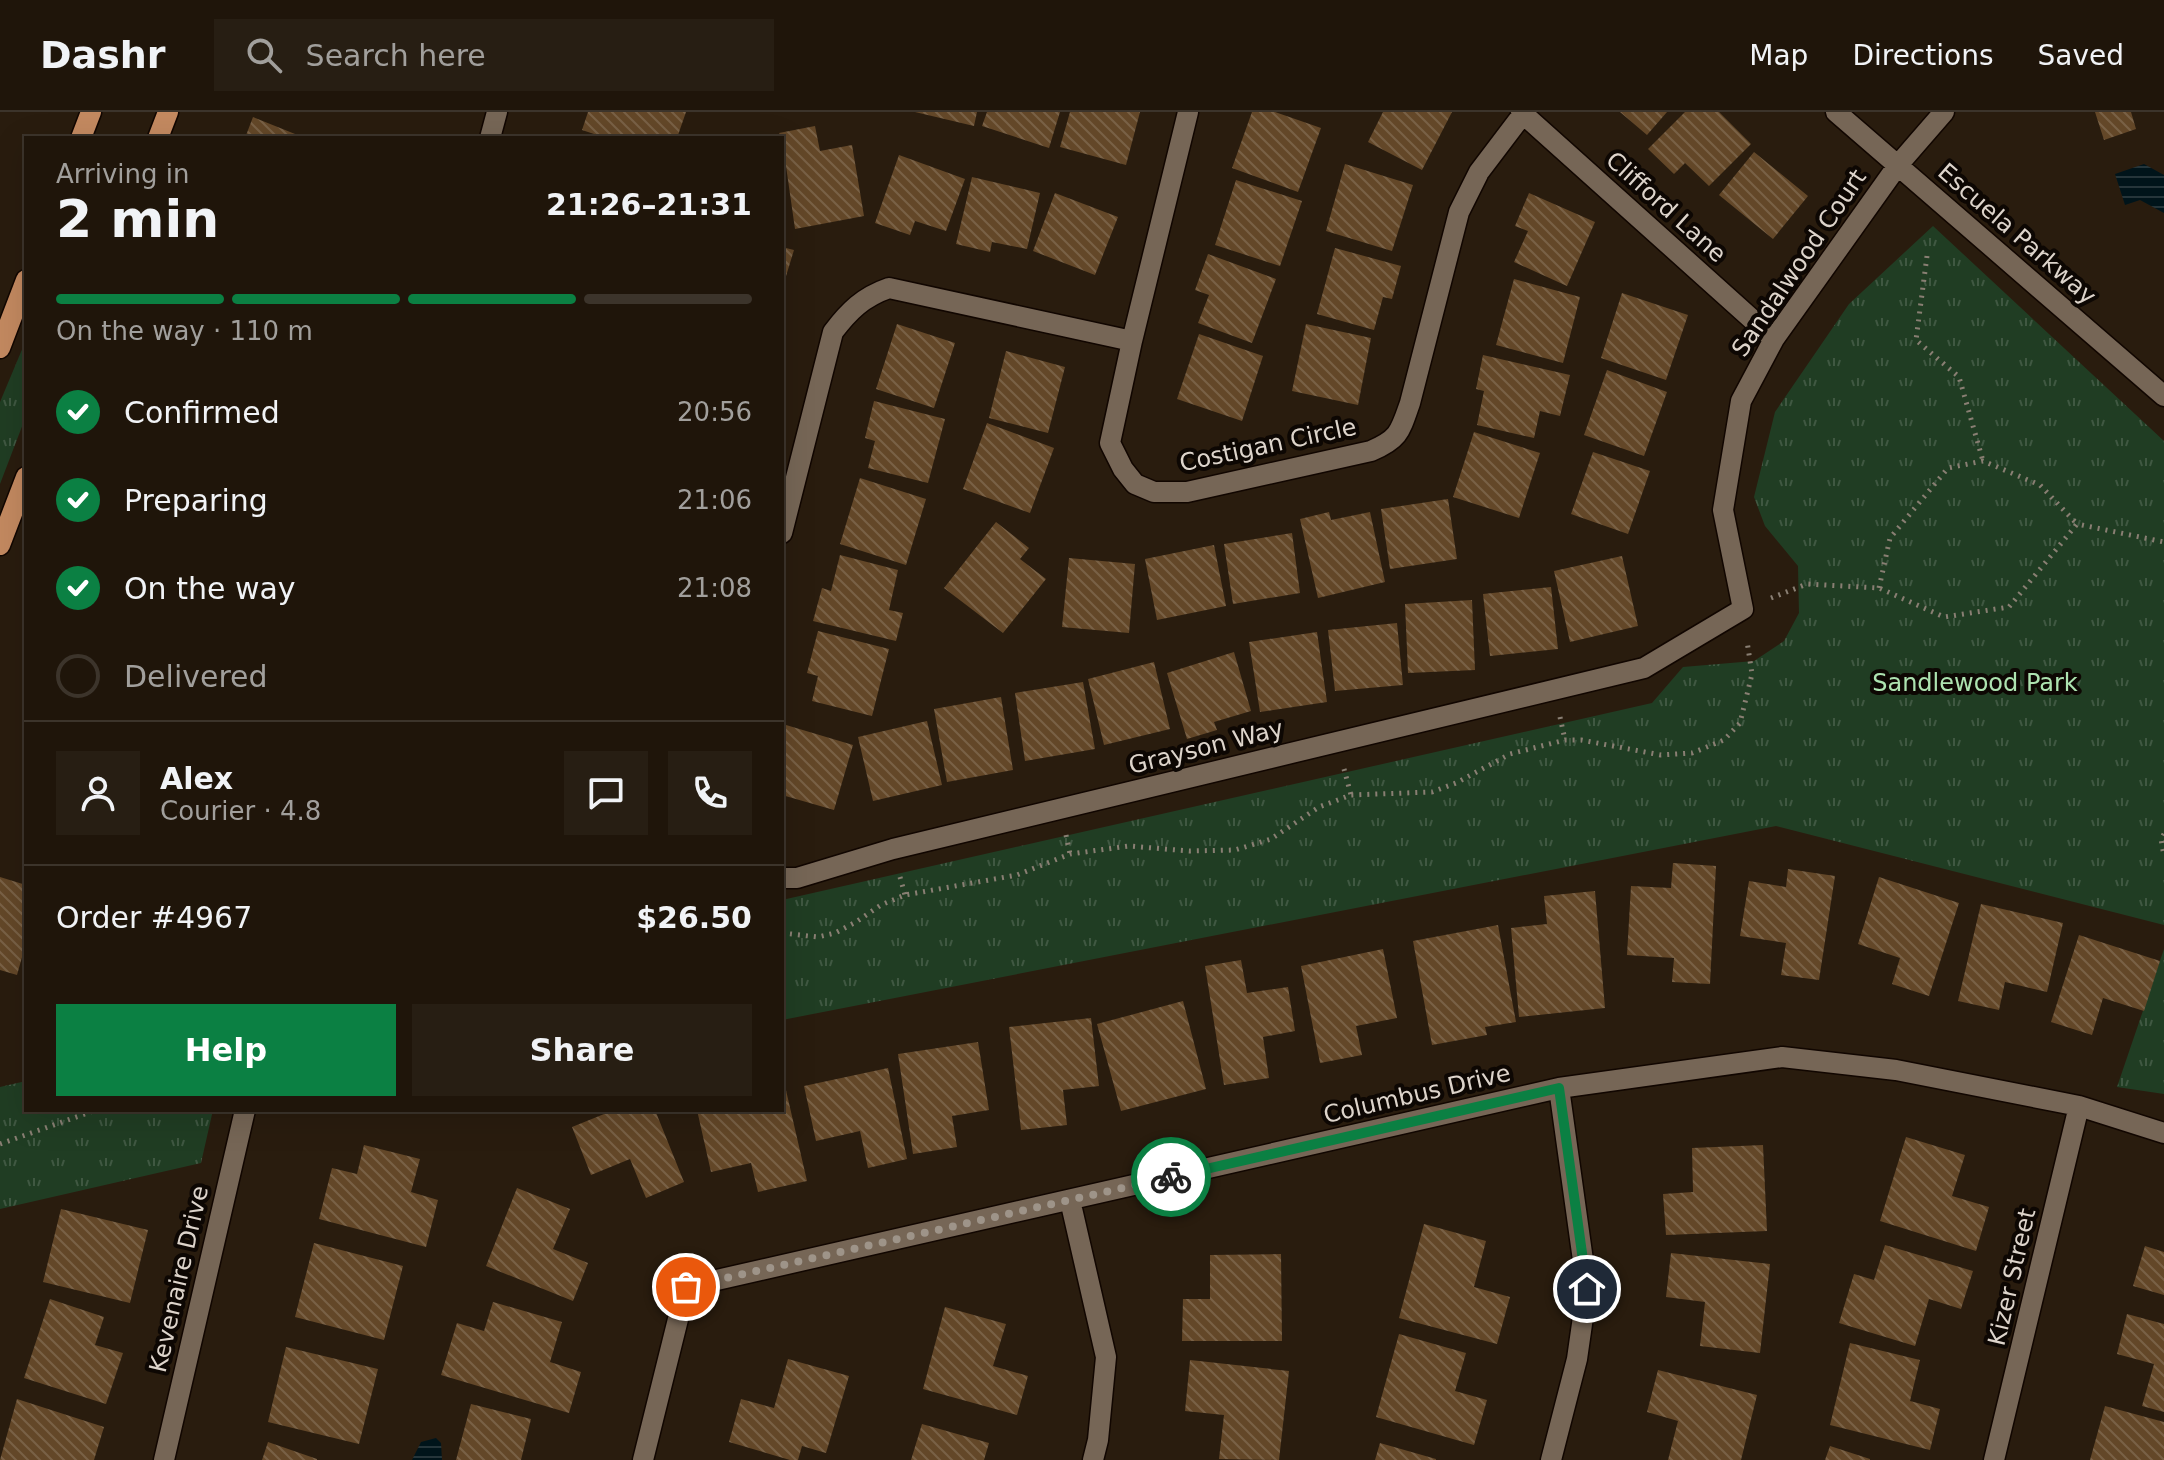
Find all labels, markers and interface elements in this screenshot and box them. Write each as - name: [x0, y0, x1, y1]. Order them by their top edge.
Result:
- search box: [214, 19, 774, 91]
- text: Dashr: [40, 33, 166, 77]
- icon: search: [242, 33, 286, 77]
- text: Search here: [306, 38, 486, 73]
- text: Map: [1749, 39, 1808, 72]
- text: Directions: [1852, 39, 1993, 72]
- text: Saved: [2037, 39, 2124, 72]
- street label: Clifford Lane: [1600, 146, 1732, 268]
- street label: Escuela Parkway: [1932, 158, 2102, 310]
- text: Arriving in: [56, 159, 190, 189]
- street label: Sandalwood Court: [1726, 164, 1872, 362]
- text: 21:26–21:31: [546, 187, 752, 222]
- text: 2 min: [56, 189, 219, 249]
- text: On the way · 110 m: [56, 316, 313, 346]
- icon: check: [56, 390, 100, 434]
- text: Confirmed: [124, 395, 280, 430]
- text: 20:56: [677, 397, 752, 427]
- street label: Costigan Circle: [1177, 413, 1359, 477]
- icon: check: [56, 478, 100, 522]
- text: Preparing: [124, 483, 268, 518]
- text: 21:06: [677, 485, 752, 515]
- icon: check: [56, 566, 100, 610]
- text: On the way: [124, 571, 296, 606]
- text: 21:08: [677, 573, 752, 603]
- text: Delivered: [124, 659, 268, 694]
- park label: Sandlewood Park: [1872, 669, 2078, 697]
- street label: Grayson Way: [1126, 714, 1286, 780]
- button: person: [56, 751, 140, 835]
- button: chat: [564, 751, 648, 835]
- button: phone: [668, 751, 752, 835]
- text: Alex: [160, 761, 233, 796]
- text: Courier · 4.8: [160, 796, 321, 826]
- text: Order #4967: [56, 900, 252, 935]
- text: $26.50: [636, 900, 752, 935]
- button: Help: [56, 1004, 396, 1096]
- button: Share: [412, 1004, 752, 1096]
- street label: Columbus Drive: [1321, 1059, 1513, 1129]
- courier: [1131, 1137, 1211, 1217]
- icon: bike: [1149, 1155, 1193, 1199]
- street label: Kevenaire Drive: [144, 1183, 214, 1375]
- street label: Kizer Street: [1983, 1206, 2041, 1348]
- pin: [652, 1253, 720, 1321]
- pin: [1553, 1255, 1621, 1323]
- icon: bag: [664, 1265, 708, 1309]
- icon: home: [1565, 1267, 1609, 1311]

